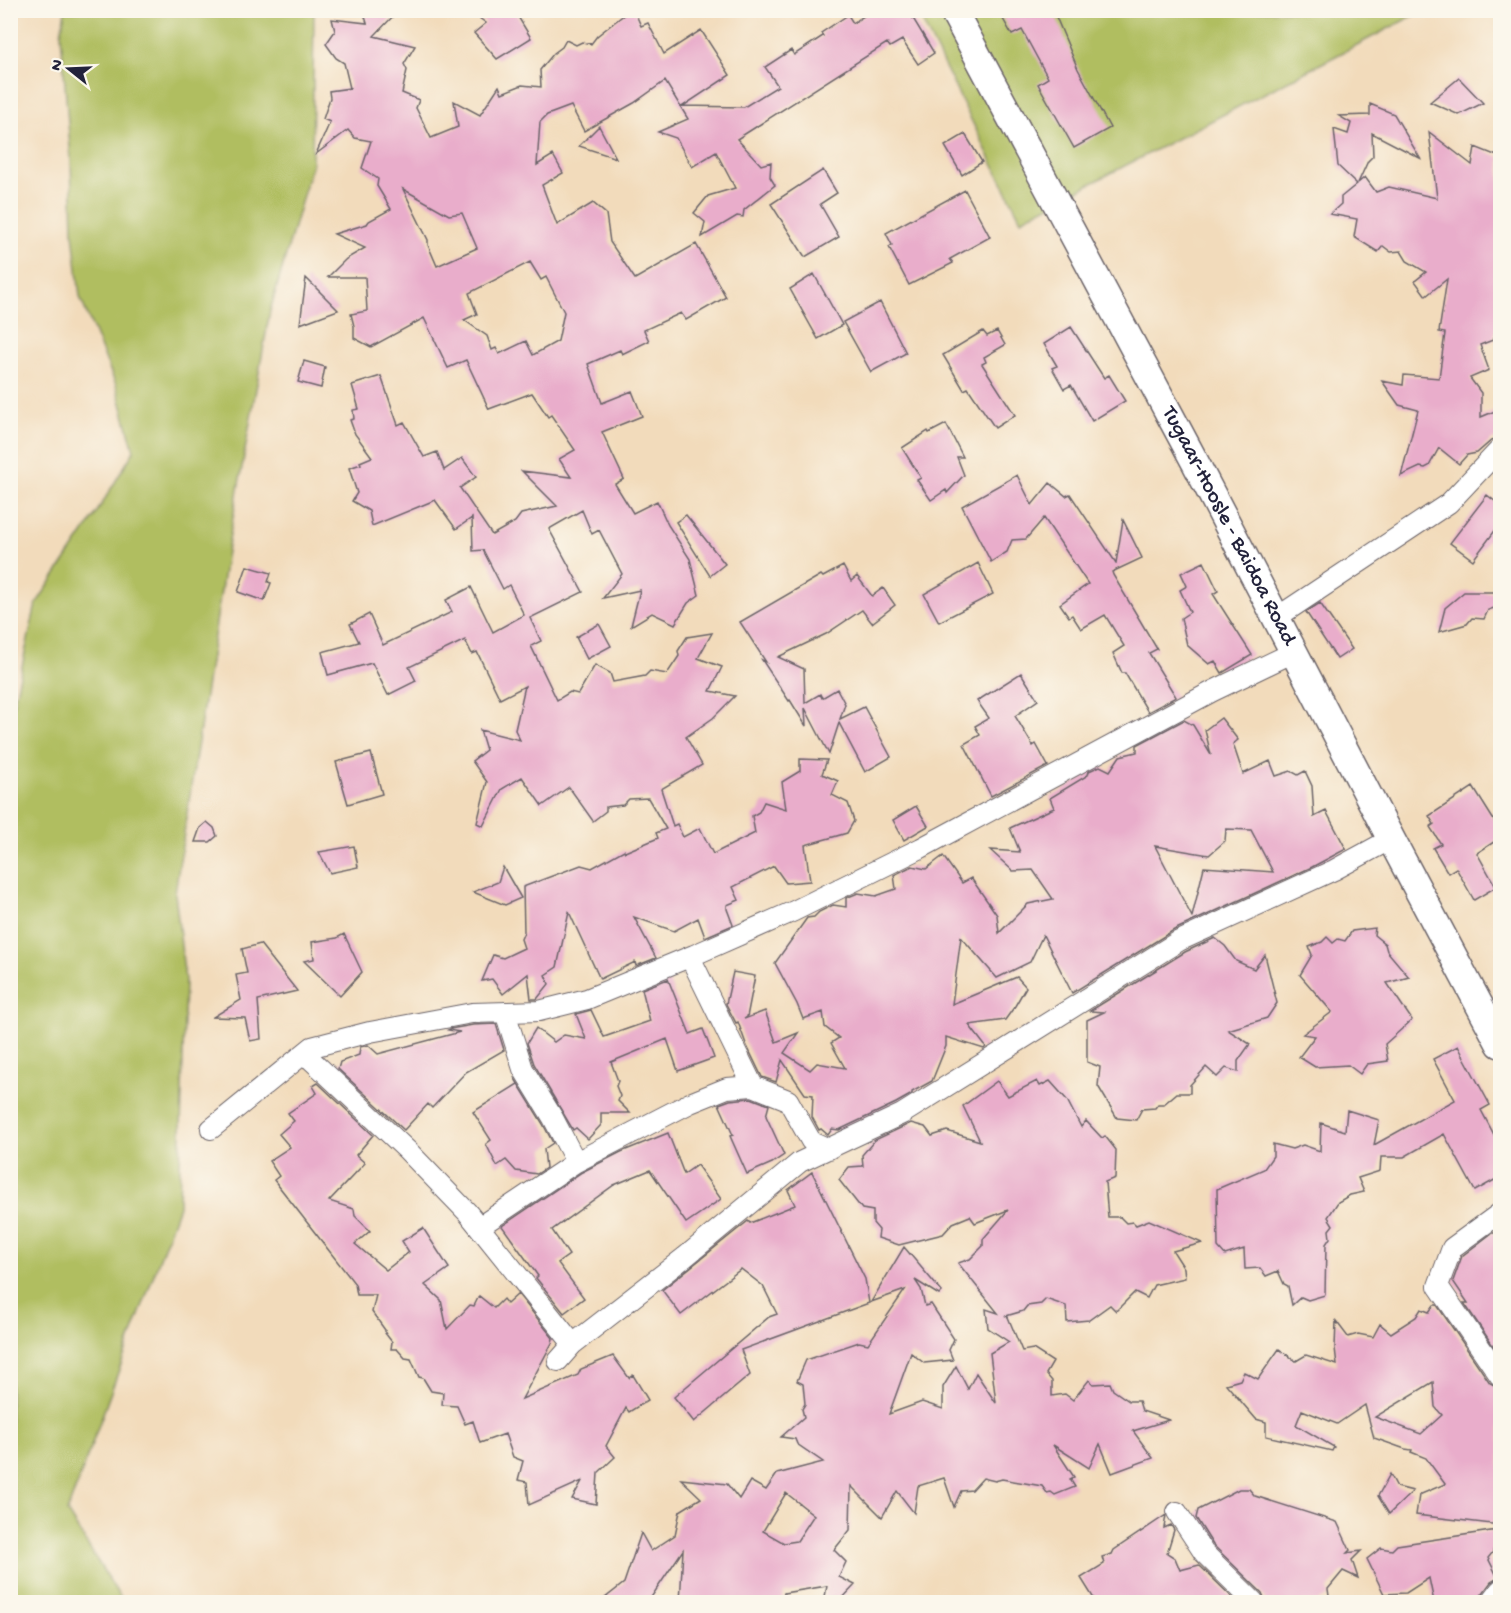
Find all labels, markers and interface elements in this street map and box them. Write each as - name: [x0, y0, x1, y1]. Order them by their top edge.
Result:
- north arrow: [39, 39, 99, 99]
- text: N: [47, 57, 69, 73]
- street label: Tugaar-Hoosle - Baidoa Road: [1154, 401, 1302, 652]

